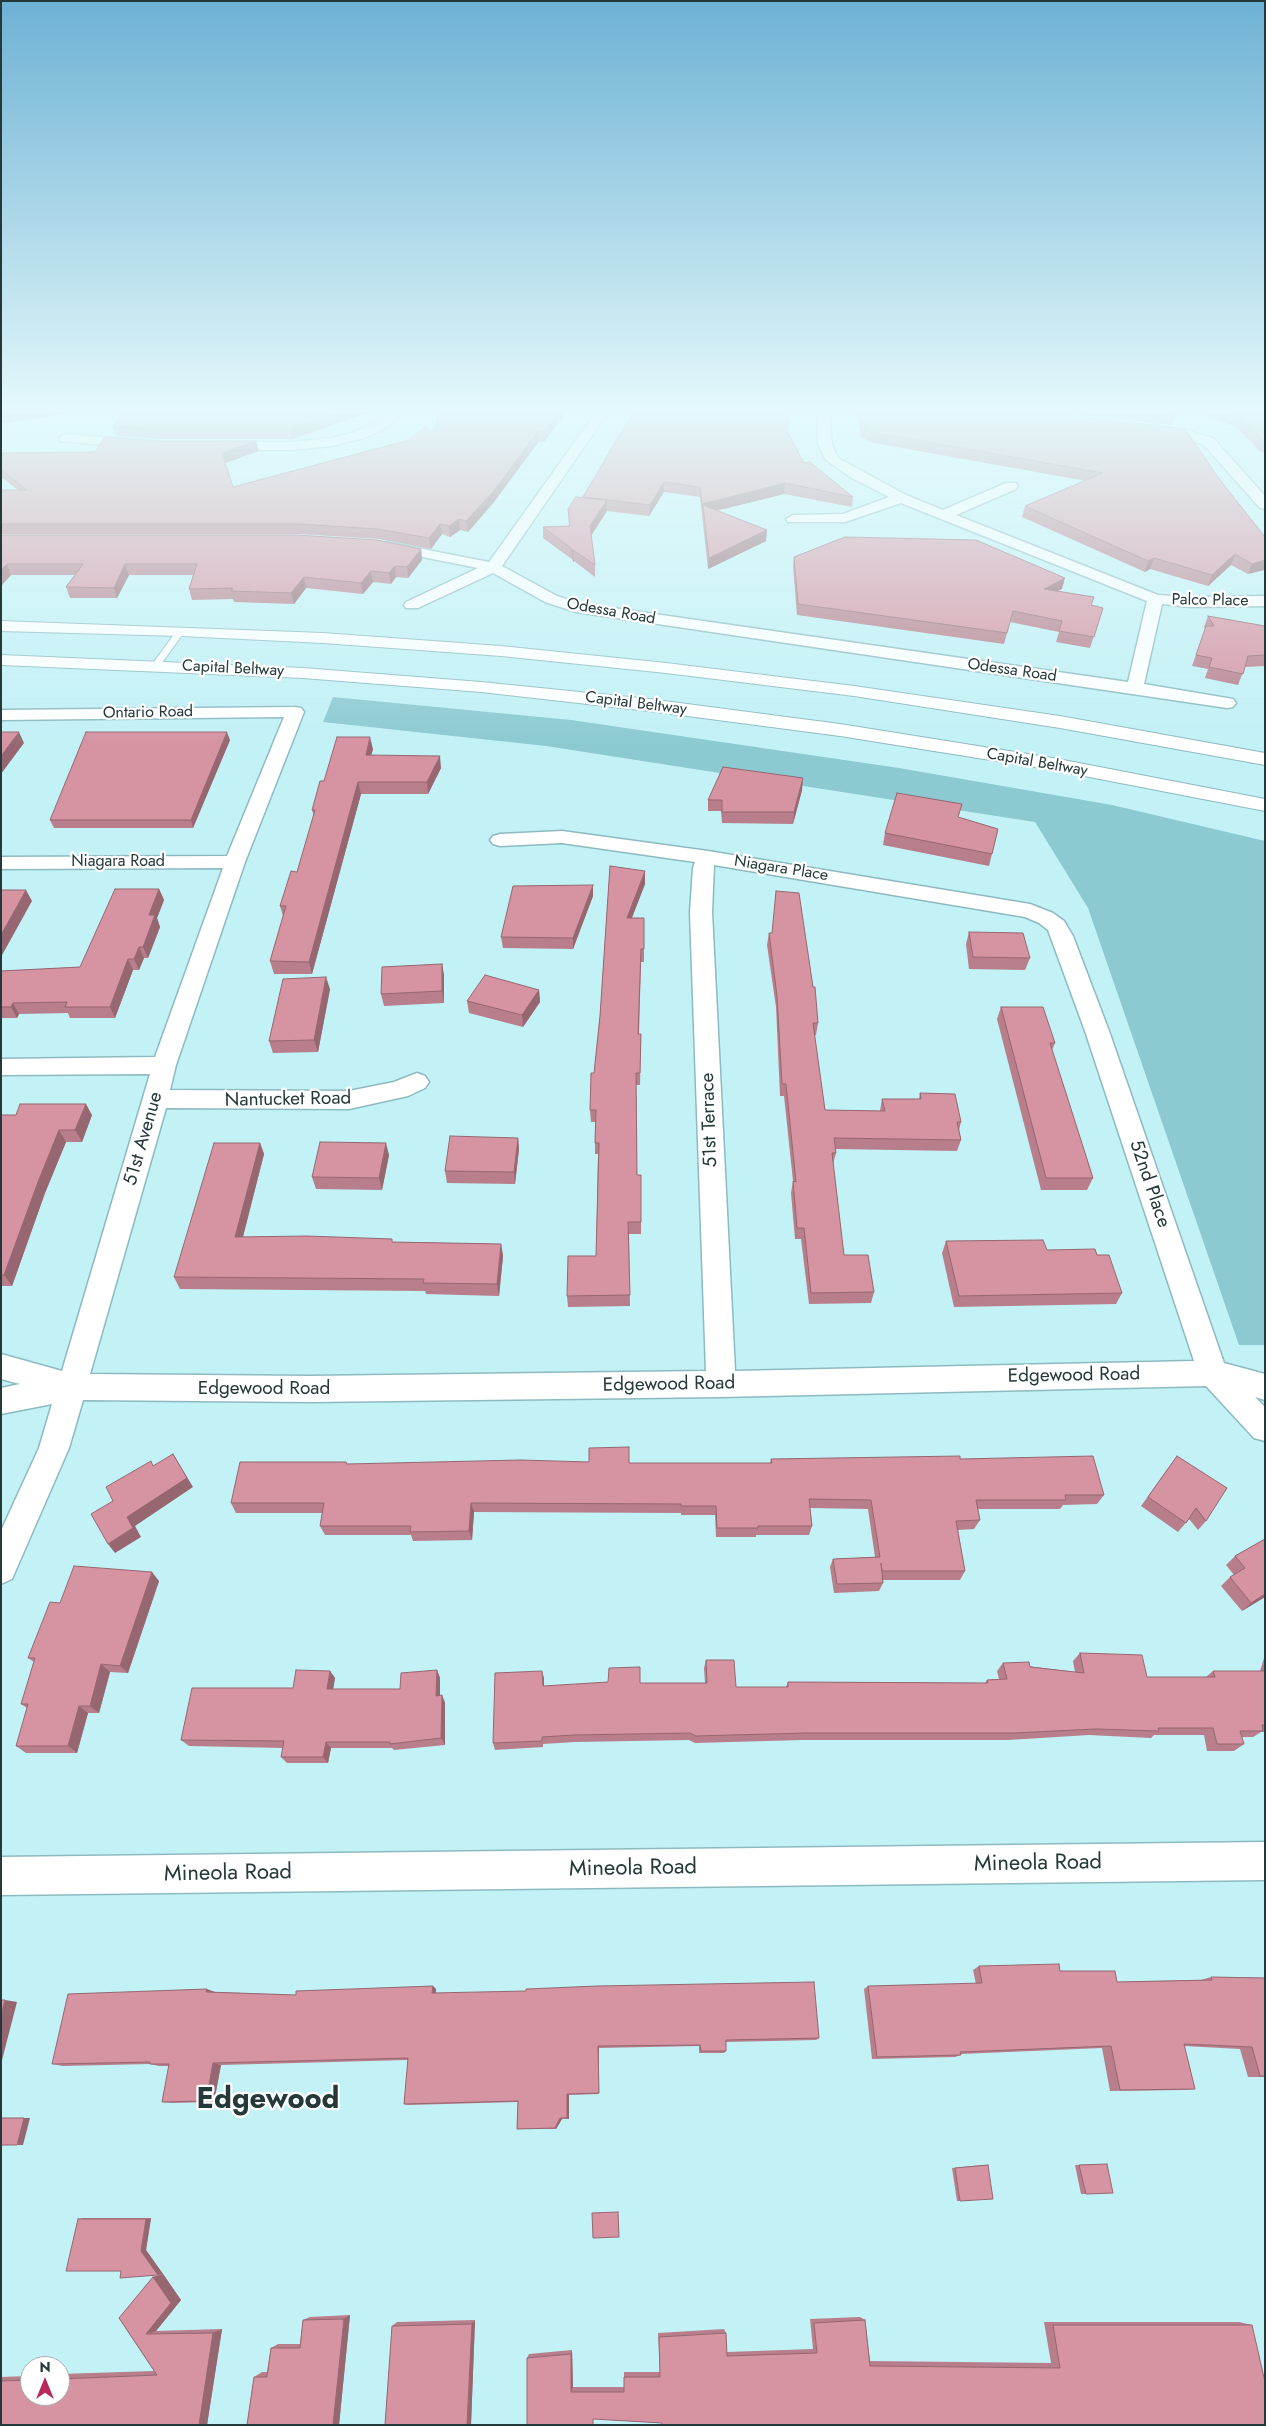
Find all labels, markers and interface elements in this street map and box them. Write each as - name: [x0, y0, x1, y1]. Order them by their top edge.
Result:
- street label: Palco Place: [1171, 591, 1249, 611]
- street label: Odessa Road: [565, 595, 657, 629]
- street label: Odessa Road: [966, 655, 1058, 687]
- street label: Capital Beltway: [181, 657, 285, 681]
- street label: Capital Beltway: [584, 688, 688, 720]
- street label: Ontario Road: [103, 703, 193, 723]
- street label: Capital Beltway: [985, 745, 1089, 781]
- street label: Niagara Road: [71, 852, 165, 872]
- street label: Niagara Place: [733, 852, 829, 886]
- street label: 51st Terrace: [697, 1072, 723, 1168]
- street label: Nantucket Road: [225, 1087, 351, 1113]
- street label: 51st Avenue: [120, 1090, 168, 1188]
- street label: 52nd Place: [1123, 1137, 1175, 1231]
- street label: Edgewood Road: [1008, 1363, 1140, 1389]
- street label: Edgewood Road: [603, 1372, 735, 1398]
- street label: Edgewood Road: [198, 1378, 330, 1400]
- street label: Mineola Road: [974, 1850, 1102, 1878]
- street label: Mineola Road: [569, 1855, 697, 1883]
- street label: Mineola Road: [164, 1860, 292, 1888]
- district label: Edgewood: [197, 2084, 339, 2118]
- north arrow: [20, 2356, 70, 2406]
- text: N: [39, 2357, 51, 2377]

